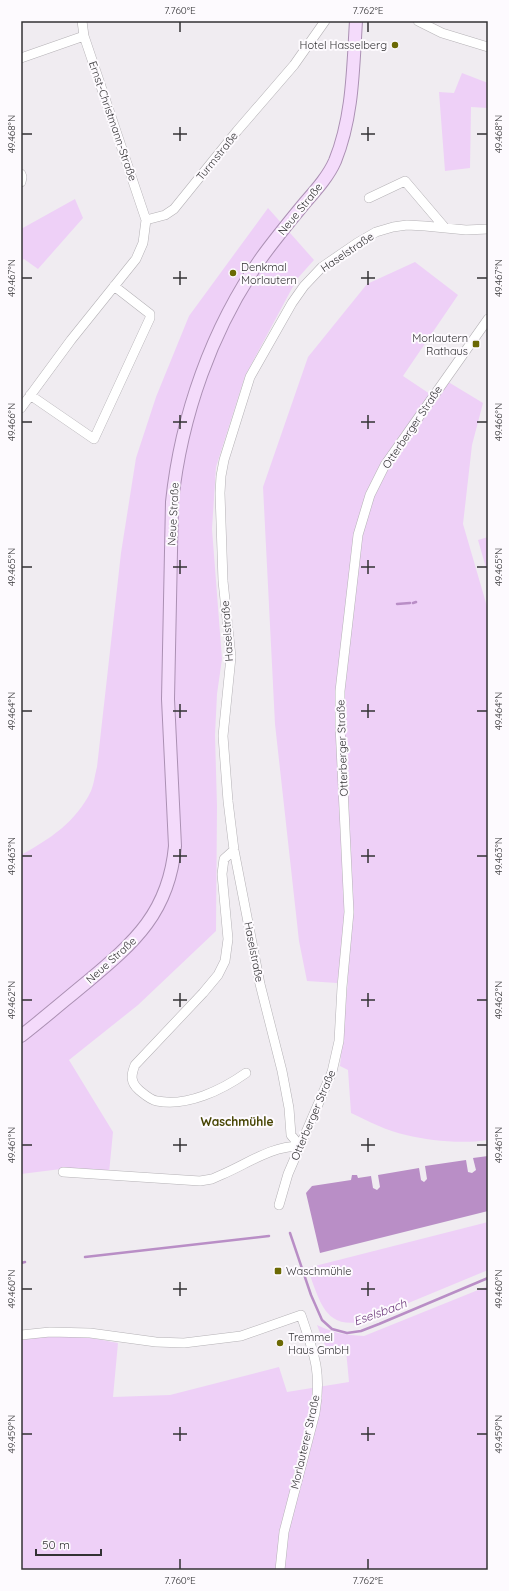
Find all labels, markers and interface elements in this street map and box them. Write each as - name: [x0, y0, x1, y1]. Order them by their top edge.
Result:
- text: 7.760°E: [164, 4, 196, 17]
- text: 7.762°E: [352, 4, 384, 17]
- place label: Hotel Hasselberg: [300, 38, 387, 52]
- marker: Hotel Hasselberg: [390, 40, 400, 50]
- street label: Ernst-Christmann-Straße: [86, 59, 140, 183]
- text: 49.468°N: [5, 115, 18, 153]
- text: 49.468°N: [492, 115, 505, 153]
- street label: Turmstraße: [193, 129, 241, 183]
- street label: Neue Straße: [275, 180, 325, 238]
- street label: Haselstraße: [318, 229, 376, 275]
- text: 49.467°N: [5, 259, 18, 297]
- text: 49.467°N: [492, 259, 505, 297]
- place label: Denkmal Morlautern: [241, 260, 297, 287]
- marker: Denkmal Morlautern: [228, 268, 238, 278]
- place label: Morlautern Rathaus: [412, 331, 468, 358]
- marker: Morlautern Rathaus: [471, 339, 481, 349]
- street label: Otterberger Straße: [379, 383, 445, 471]
- text: 49.466°N: [5, 403, 18, 441]
- text: 49.466°N: [492, 403, 505, 441]
- street label: Neue Straße: [164, 482, 182, 546]
- text: 49.465°N: [5, 548, 18, 586]
- text: 49.465°N: [492, 548, 505, 586]
- street label: Haselstraße: [218, 600, 236, 662]
- text: 49.464°N: [5, 692, 18, 730]
- text: 49.464°N: [492, 692, 505, 730]
- street label: Otterberger Straße: [333, 699, 351, 797]
- text: 49.463°N: [5, 837, 18, 875]
- text: 49.463°N: [492, 837, 505, 875]
- street label: Haselstraße: [241, 921, 267, 983]
- street label: Neue Straße: [83, 934, 139, 986]
- text: 49.462°N: [5, 981, 18, 1019]
- text: 49.462°N: [492, 981, 505, 1019]
- street label: Otterberger Straße: [288, 1068, 338, 1162]
- district label: Waschmühle: [200, 1114, 274, 1129]
- text: 49.461°N: [5, 1127, 18, 1163]
- text: 49.461°N: [492, 1127, 505, 1163]
- place label: Waschmühle: [286, 1264, 351, 1278]
- marker: Waschmühle: [273, 1266, 283, 1276]
- text: 49.460°N: [5, 1270, 18, 1308]
- text: 49.460°N: [492, 1270, 505, 1308]
- water label: Eselsbach: [351, 1295, 409, 1328]
- place label: Tremmel Haus GmbH: [288, 1330, 349, 1357]
- marker: Tremmel Haus GmbH: [275, 1338, 285, 1348]
- street label: Morlauterer Straße: [287, 1394, 323, 1490]
- text: 49.459°N: [5, 1415, 18, 1453]
- text: 49.459°N: [492, 1415, 505, 1453]
- scale bar: [36, 1531, 101, 1557]
- text: 50 m: [42, 1537, 70, 1552]
- text: 7.760°E: [164, 1574, 196, 1587]
- text: 7.762°E: [352, 1574, 384, 1587]

